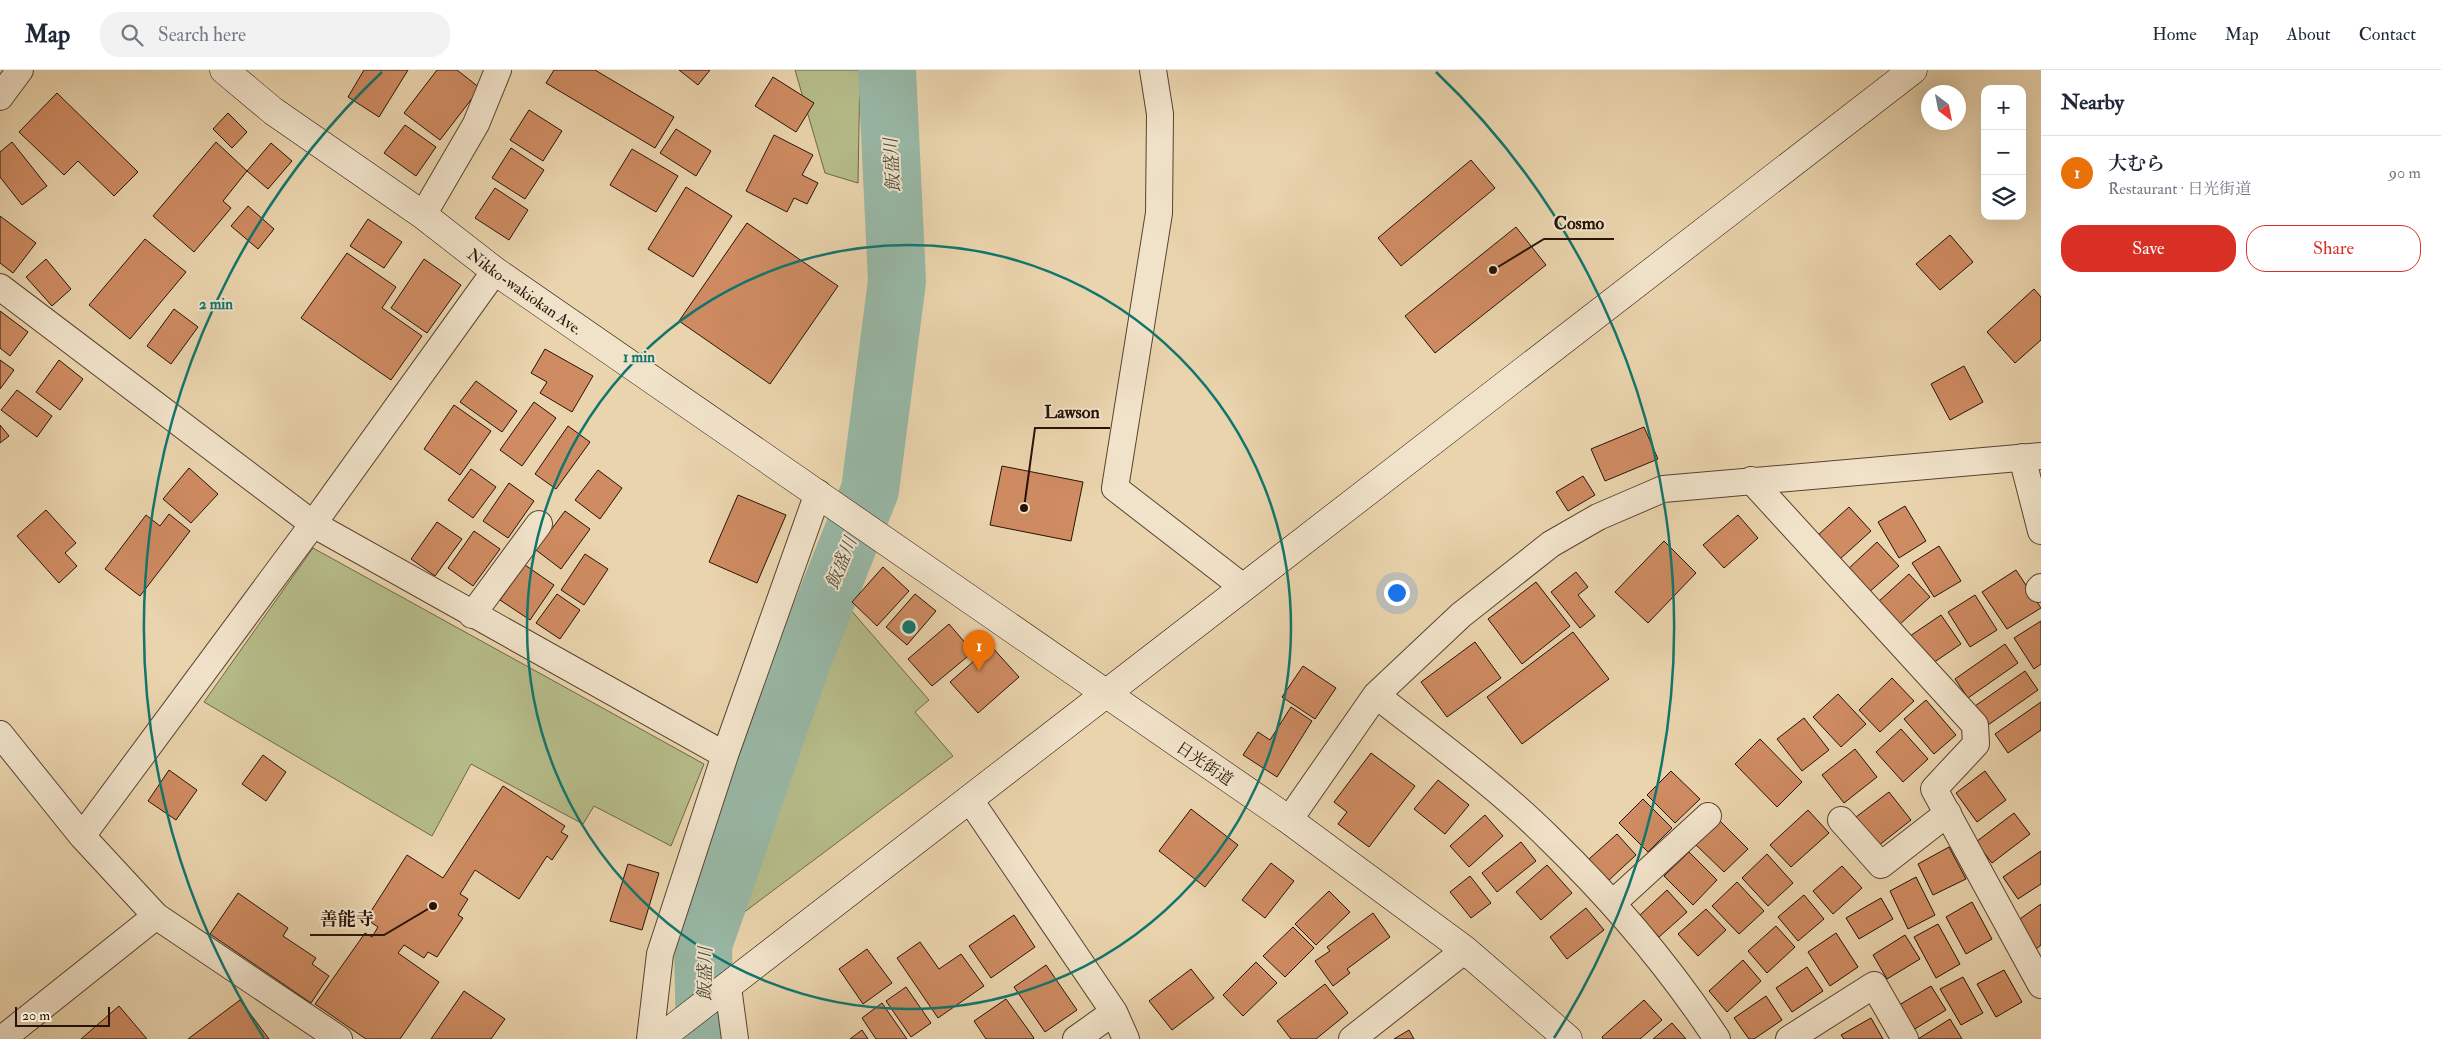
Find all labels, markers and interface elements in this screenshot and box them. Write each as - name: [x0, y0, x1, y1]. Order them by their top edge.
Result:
- search box: [100, 12, 450, 57]
- text: Map: [25, 19, 70, 50]
- icon: search: [118, 21, 146, 49]
- text: Search here: [158, 23, 246, 47]
- text: Home: [2152, 23, 2197, 46]
- text: Map: [2225, 23, 2259, 46]
- text: About: [2287, 23, 2331, 46]
- text: Contact: [2359, 23, 2416, 46]
- north arrow: [1921, 85, 1966, 130]
- map controls: [1981, 85, 2026, 220]
- button: +: [1981, 85, 2026, 130]
- text: Nearby: [2061, 89, 2124, 116]
- button: −: [1981, 130, 2026, 175]
- water label: 飯盛川: [879, 135, 905, 193]
- text: 大むら: [2108, 152, 2165, 176]
- text: 1: [2074, 163, 2080, 183]
- text: 90 m: [2389, 163, 2421, 183]
- button: layers: [1981, 175, 2026, 220]
- text: Restaurant · 日光街道: [2108, 179, 2251, 199]
- callout: Cosmo: [1544, 206, 1614, 239]
- text: Cosmo: [1554, 212, 1605, 235]
- button: Save: [2061, 225, 2236, 272]
- button: Share: [2246, 225, 2421, 272]
- street label: Nikko-wakiokan Ave.: [463, 245, 586, 339]
- text: 2 min: [199, 295, 233, 314]
- text: 1 min: [623, 348, 655, 367]
- callout: Lawson: [1035, 395, 1110, 428]
- text: Lawson: [1044, 401, 1100, 424]
- water label: 飯盛川: [821, 532, 863, 593]
- your location: [1384, 580, 1410, 606]
- centre of rings: [900, 618, 918, 636]
- pin: 1: [963, 630, 995, 671]
- street label: 日光街道: [1172, 738, 1237, 790]
- callout: 善能寺: [310, 902, 384, 935]
- text: 善能寺: [320, 908, 374, 931]
- water label: 飯盛川: [694, 945, 718, 1001]
- scale bar: [15, 1004, 110, 1027]
- text: 20 m: [22, 1007, 50, 1024]

